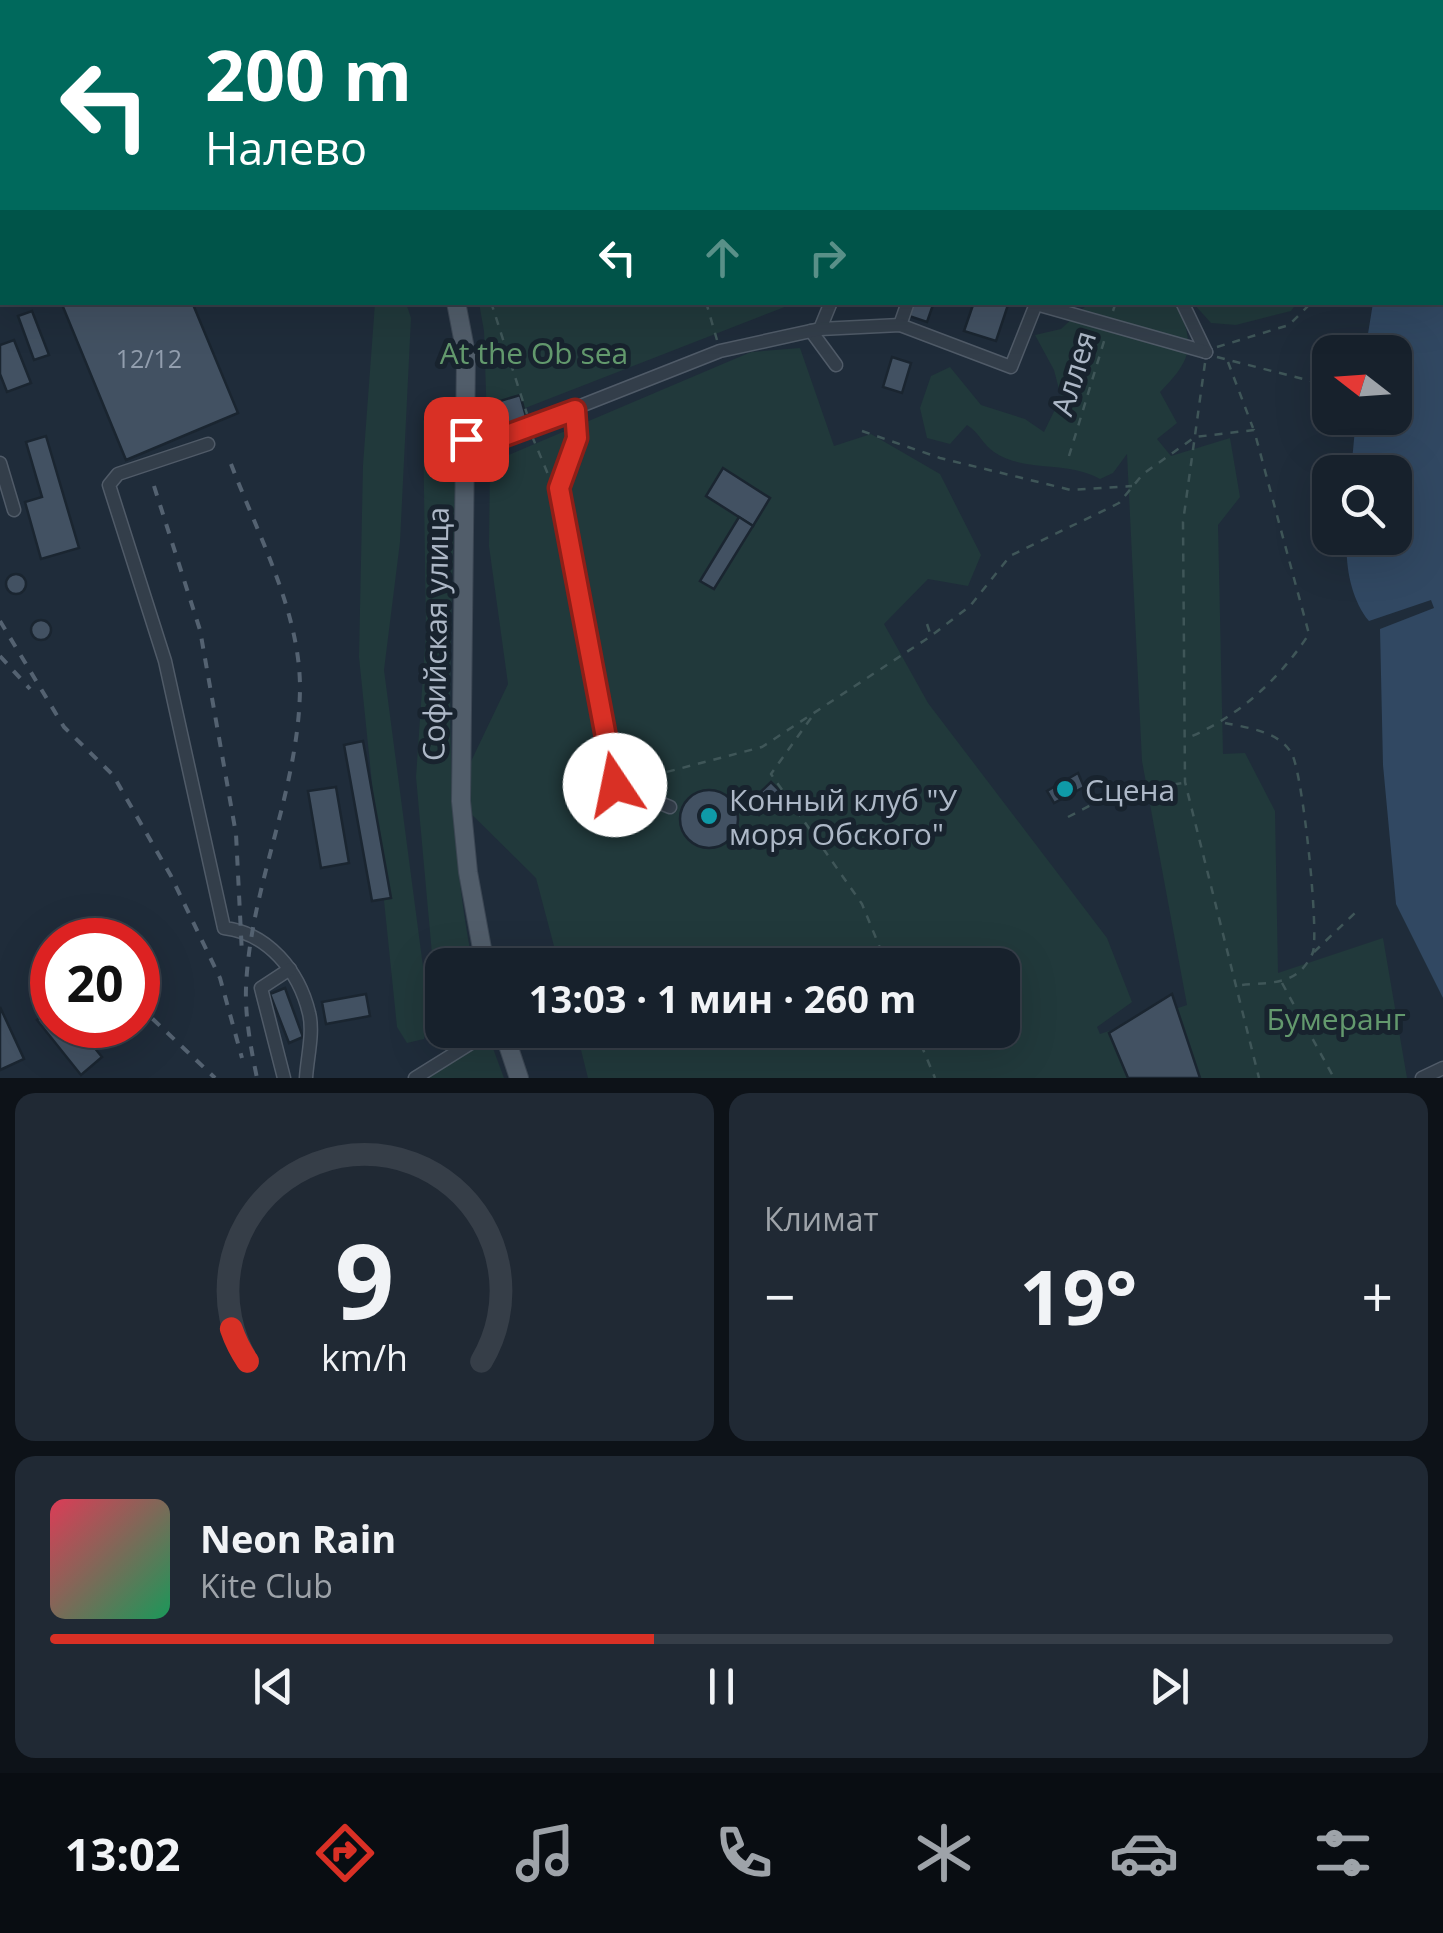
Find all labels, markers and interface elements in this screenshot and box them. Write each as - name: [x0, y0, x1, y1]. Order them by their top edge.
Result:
- text: 200 m: [205, 26, 412, 122]
- icon: left: [40, 40, 170, 170]
- text: Налево: [205, 117, 367, 178]
- icon: left: [590, 230, 645, 285]
- icon: ahead: [695, 230, 750, 285]
- icon: right: [800, 230, 855, 285]
- street label: Аллея: [1041, 326, 1105, 420]
- park label: At the Ob sea: [440, 332, 628, 373]
- north arrow: [1312, 335, 1412, 435]
- map controls: [1312, 335, 1412, 555]
- house number: 12/12: [116, 341, 182, 375]
- pin: [424, 397, 509, 482]
- icon: arrive: [439, 412, 494, 467]
- button: search: [1312, 455, 1412, 555]
- street label: Софийская улица: [412, 507, 458, 761]
- position arrow: [563, 733, 667, 837]
- place label: Сцена: [1085, 769, 1175, 810]
- marker: Сцена: [1054, 778, 1076, 800]
- place label: Конный клуб "У моря Обского": [729, 779, 958, 854]
- marker: Конный клуб "У моря Обского": [698, 805, 720, 827]
- speed limit sign: 20: [30, 918, 160, 1048]
- text: 13:03 · 1 мин · 260 m: [529, 972, 916, 1024]
- park label: Бумеранг: [1266, 998, 1406, 1039]
- text: Климат: [764, 1197, 878, 1240]
- text: 9: [335, 1208, 394, 1349]
- text: 19°: [1020, 1245, 1137, 1347]
- text: −: [764, 1258, 795, 1333]
- text: +: [1362, 1258, 1393, 1333]
- text: km/h: [321, 1333, 408, 1381]
- text: Neon Rain: [200, 1512, 396, 1564]
- text: Kite Club: [200, 1564, 333, 1607]
- icon: previous: [246, 1659, 301, 1714]
- icon: pause: [694, 1659, 749, 1714]
- icon: next: [1142, 1659, 1197, 1714]
- icon: directions: [310, 1818, 380, 1888]
- icon: music: [510, 1818, 580, 1888]
- icon: phone: [709, 1818, 779, 1888]
- icon: climate: [909, 1818, 979, 1888]
- icon: car: [1109, 1818, 1179, 1888]
- icon: filters: [1308, 1818, 1378, 1888]
- text: 13:02: [65, 1823, 181, 1884]

